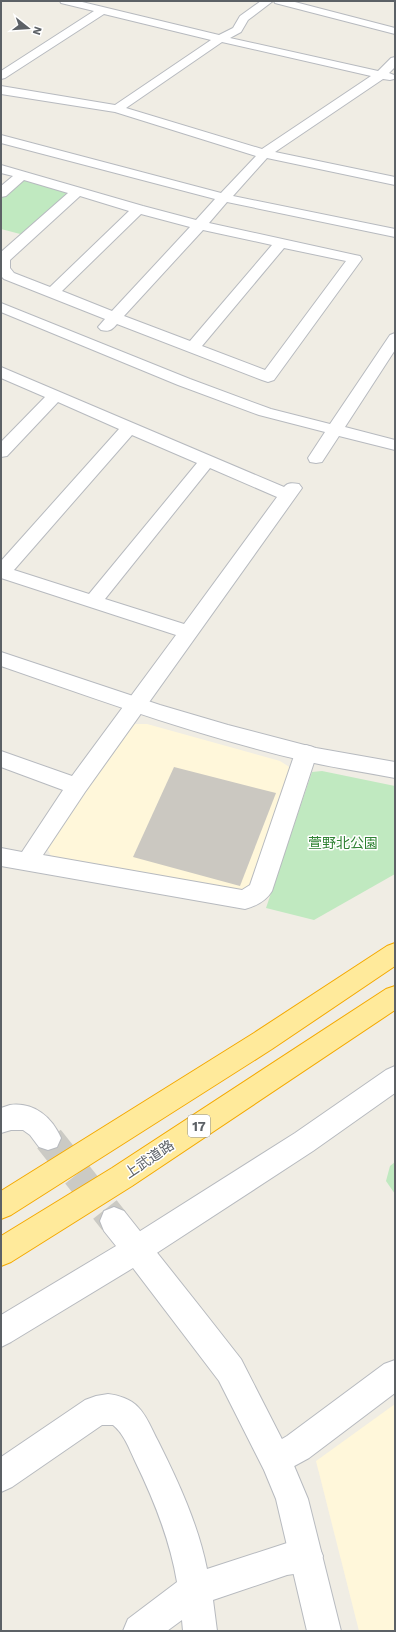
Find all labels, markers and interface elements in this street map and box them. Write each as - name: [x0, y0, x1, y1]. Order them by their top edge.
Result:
- north arrow: [8, 8, 48, 48]
- text: N: [30, 25, 44, 37]
- park label: 萱野北公園: [308, 835, 378, 851]
- road number: 17: [188, 1115, 210, 1137]
- street label: 上武道路: [121, 1137, 177, 1181]

